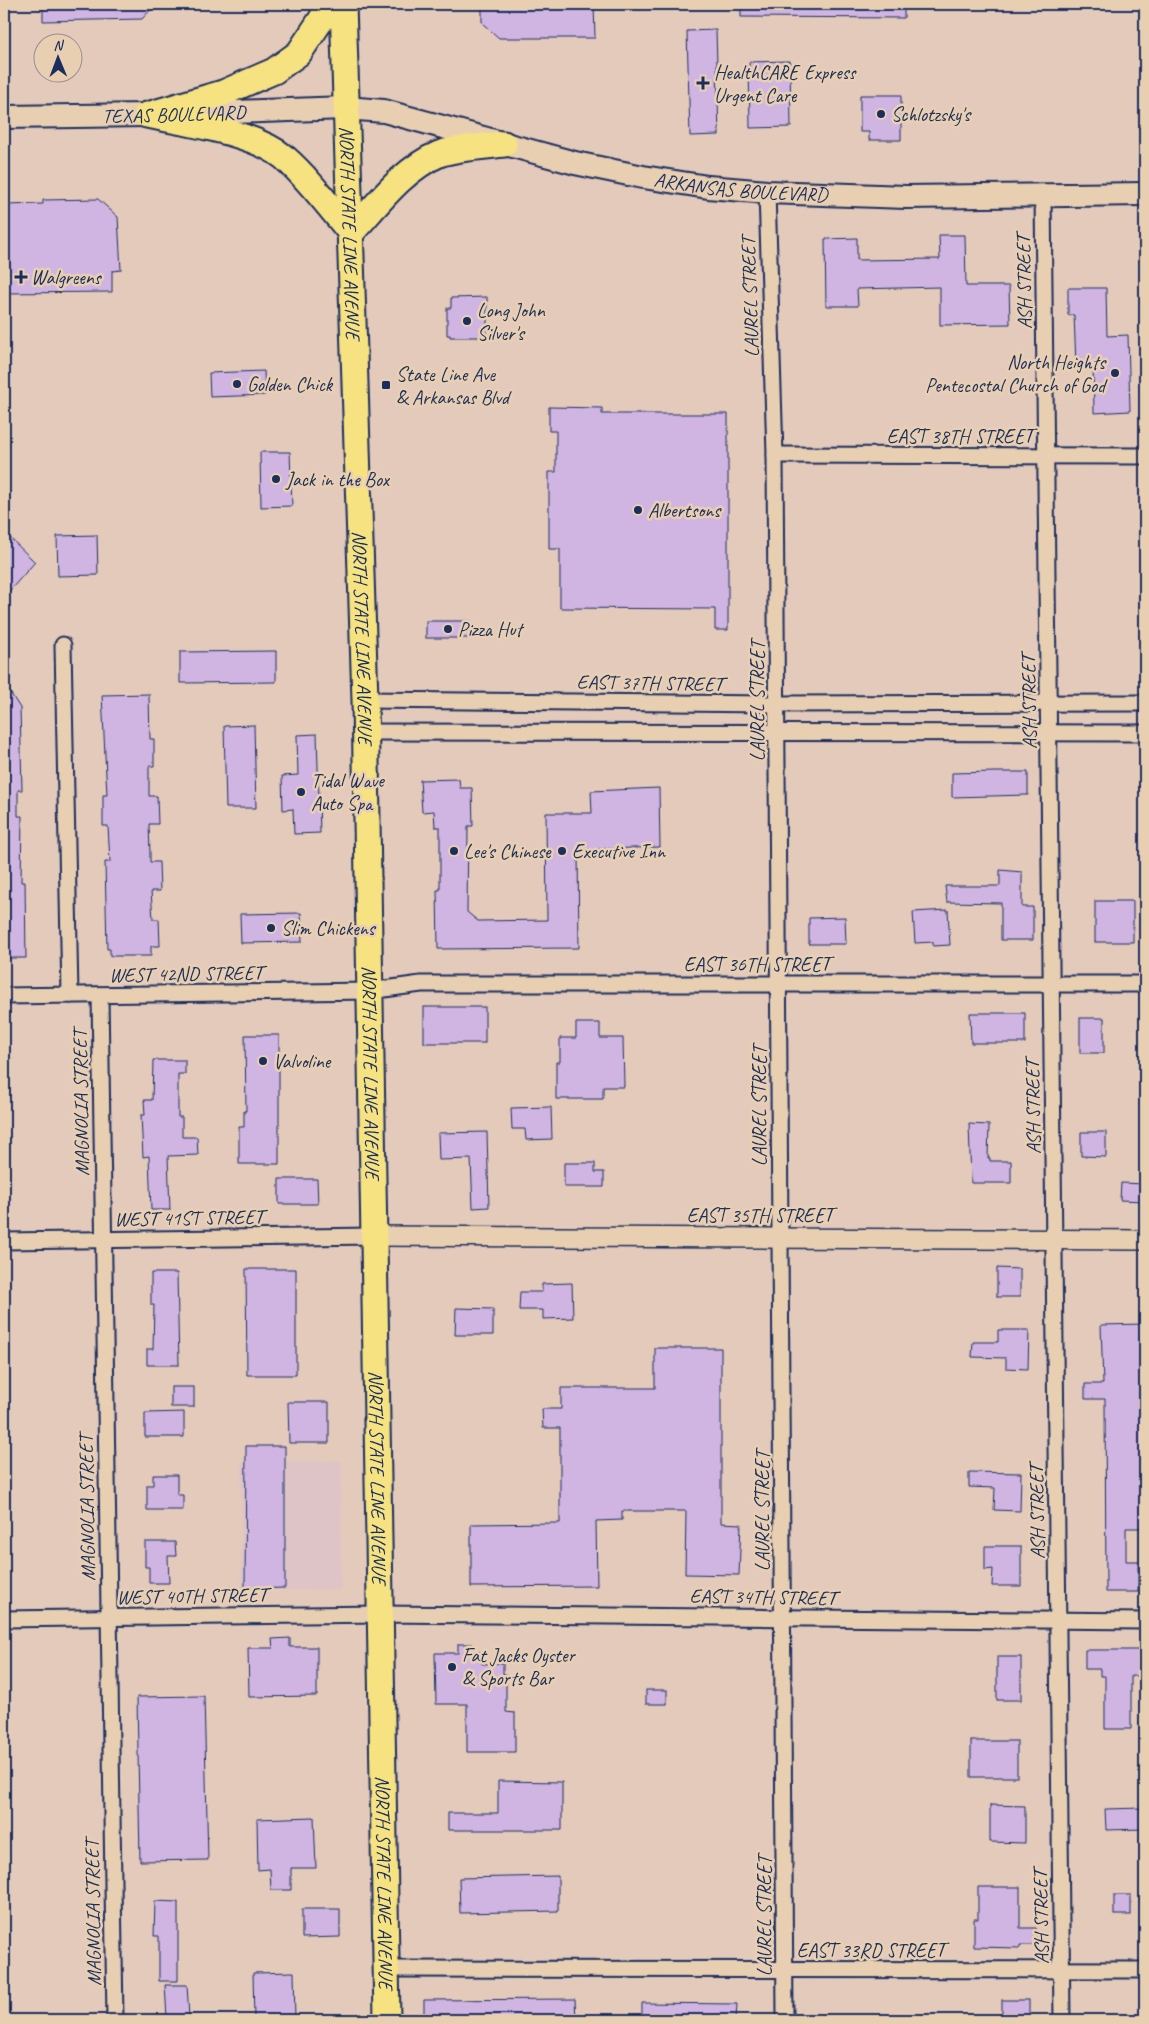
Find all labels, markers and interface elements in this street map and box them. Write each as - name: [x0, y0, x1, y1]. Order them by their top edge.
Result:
- north arrow: [32, 32, 82, 82]
- text: N: [53, 37, 65, 54]
- place label: HealthCARE Express Urgent Care: [714, 60, 858, 108]
- marker: HealthCARE Express Urgent Care: [696, 76, 710, 90]
- street label: TEXAS BOULEVARD: [102, 99, 248, 128]
- place label: Schlotzsky's: [891, 102, 972, 127]
- marker: Schlotzsky's: [875, 108, 887, 120]
- street label: NORTH STATE LINE AVENUE: [334, 126, 366, 343]
- street label: ARKANSAS BOULEVARD: [652, 166, 829, 207]
- street label: ASH STREET: [1011, 230, 1037, 329]
- street label: LAUREL STREET: [735, 233, 765, 358]
- place label: Walgreens: [31, 265, 103, 290]
- marker: Walgreens: [15, 271, 27, 283]
- place label: Long John Silver's: [477, 298, 546, 346]
- marker: Long John Silver's: [461, 315, 473, 327]
- place label: North Heights Pentecostal Church of God: [925, 350, 1108, 398]
- place label: State Line Ave & Arkansas Blvd: [396, 362, 512, 410]
- marker: North Heights Pentecostal Church of God: [1109, 367, 1121, 379]
- place label: Golden Chick: [247, 372, 334, 397]
- marker: Golden Chick: [231, 378, 243, 390]
- marker: State Line Ave & Arkansas Blvd: [380, 379, 392, 391]
- street label: EAST 38TH STREET: [887, 424, 1038, 449]
- place label: Jack in the Box: [285, 467, 391, 492]
- marker: Jack in the Box: [270, 473, 282, 485]
- place label: Albertsons: [648, 498, 722, 523]
- marker: Albertsons: [632, 504, 644, 516]
- street label: NORTH STATE LINE AVENUE: [347, 530, 378, 748]
- place label: Pizza Hut: [458, 617, 525, 642]
- marker: Pizza Hut: [442, 623, 454, 635]
- street label: LAUREL STREET: [745, 637, 770, 761]
- street label: ASH STREET: [1016, 650, 1042, 749]
- street label: EAST 37TH STREET: [577, 669, 728, 697]
- place label: Tidal Wave Auto Spa: [311, 768, 385, 816]
- marker: Tidal Wave Auto Spa: [295, 786, 307, 798]
- place label: Lee's Chinese: [464, 839, 552, 864]
- place label: Executive Inn: [572, 839, 666, 864]
- marker: Lee's Chinese: [448, 845, 460, 857]
- marker: Executive Inn: [556, 845, 568, 857]
- place label: Slim Chickens: [281, 916, 377, 941]
- marker: Slim Chickens: [265, 922, 277, 934]
- street label: EAST 36TH STREET: [684, 952, 835, 977]
- street label: WEST 42ND STREET: [109, 960, 268, 988]
- street label: NORTH STATE LINE AVENUE: [357, 966, 386, 1183]
- street label: MAGNOLIA STREET: [67, 1025, 95, 1176]
- street label: LAUREL STREET: [747, 1042, 772, 1166]
- place label: Valvoline: [273, 1049, 332, 1074]
- marker: Valvoline: [257, 1055, 269, 1067]
- street label: ASH STREET: [1020, 1055, 1046, 1154]
- street label: EAST 35TH STREET: [687, 1203, 838, 1228]
- street label: WEST 41ST STREET: [114, 1204, 269, 1232]
- street label: NORTH STATE LINE AVENUE: [364, 1370, 392, 1588]
- street label: MAGNOLIA STREET: [73, 1430, 101, 1581]
- street label: LAUREL STREET: [750, 1447, 775, 1571]
- street label: ASH STREET: [1024, 1460, 1050, 1559]
- street label: WEST 40TH STREET: [117, 1582, 272, 1610]
- street label: EAST 34TH STREET: [690, 1583, 841, 1611]
- place label: Fat Jacks Oyster & Sports Bar: [462, 1643, 576, 1691]
- marker: Fat Jacks Oyster & Sports Bar: [446, 1661, 458, 1673]
- street label: NORTH STATE LINE AVENUE: [370, 1775, 399, 1993]
- street label: MAGNOLIA STREET: [79, 1835, 107, 1986]
- street label: LAUREL STREET: [752, 1852, 777, 1976]
- street label: ASH STREET: [1028, 1865, 1054, 1964]
- street label: EAST 33RD STREET: [797, 1938, 950, 1963]

